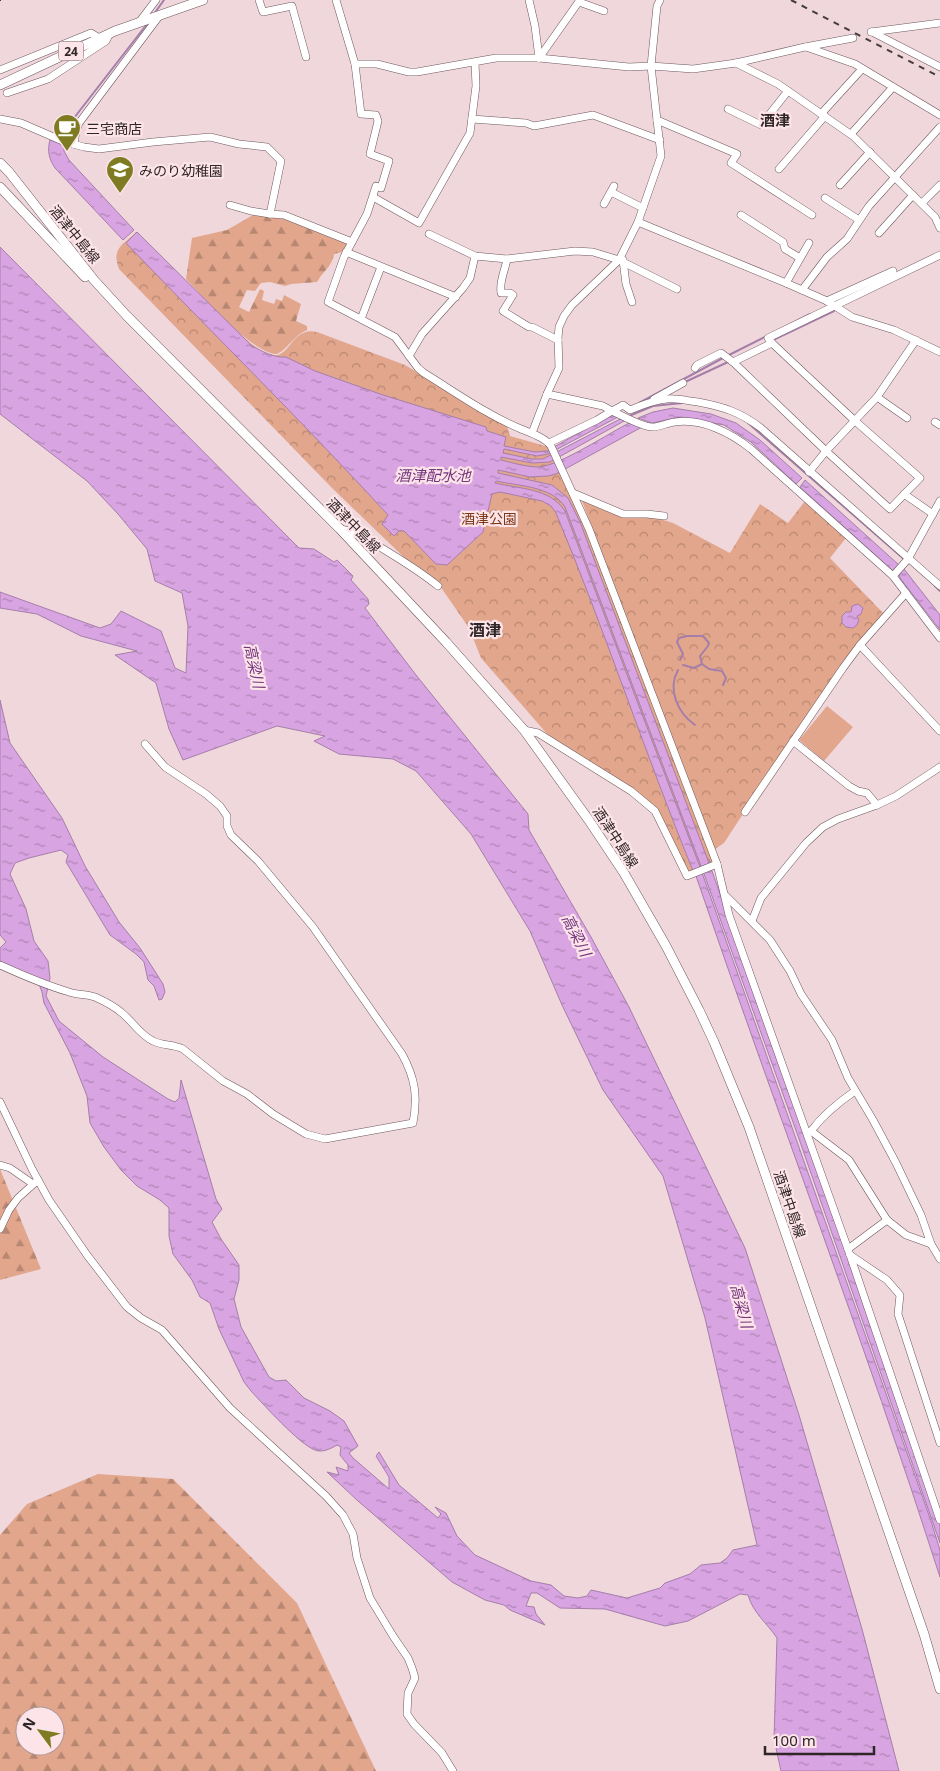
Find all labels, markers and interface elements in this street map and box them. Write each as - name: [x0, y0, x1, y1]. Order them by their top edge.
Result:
- road number: 24: [58, 41, 84, 60]
- district label: 酒津: [760, 110, 790, 130]
- cafe icon: 三宅商店: [52, 113, 82, 152]
- place label: 三宅商店: [86, 119, 142, 138]
- school or university icon: みのり幼稚園: [105, 155, 135, 194]
- place label: みのり幼稚園: [139, 161, 223, 180]
- street label: 酒津中島線: [46, 201, 104, 267]
- water label: 酒津配水池: [395, 465, 472, 485]
- street label: 酒津中島線: [323, 493, 385, 557]
- park label: 酒津公園: [461, 509, 517, 528]
- district label: 酒津: [469, 619, 501, 641]
- water label: 高梁川: [241, 642, 270, 692]
- street label: 酒津中島線: [589, 802, 643, 872]
- water label: 高梁川: [558, 910, 597, 961]
- street label: 酒津中島線: [770, 1168, 810, 1240]
- water label: 高梁川: [727, 1282, 758, 1332]
- north arrow: [15, 1706, 65, 1756]
- text: N: [17, 1714, 40, 1734]
- scale bar: [765, 1724, 874, 1756]
- text: 100 m: [772, 1730, 816, 1750]

